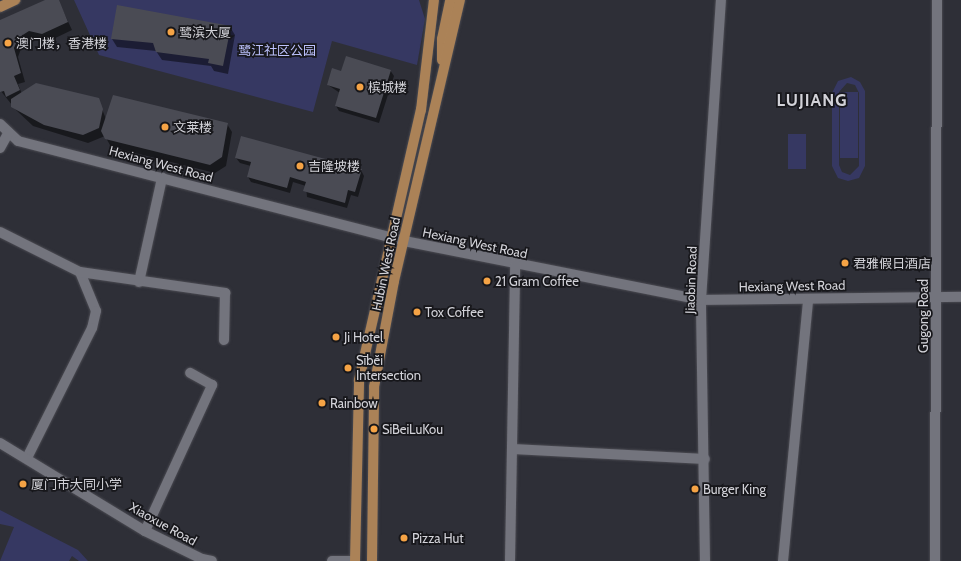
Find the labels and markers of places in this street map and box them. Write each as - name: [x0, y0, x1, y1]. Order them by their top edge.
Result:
- place label: 鹭滨大厦: [179, 24, 231, 40]
- marker: 鹭滨大厦: [166, 27, 176, 37]
- place label: 澳门楼，香港楼: [16, 35, 107, 51]
- marker: 澳门楼，香港楼: [3, 38, 13, 48]
- place label: 槟城楼: [368, 79, 407, 95]
- marker: 槟城楼: [355, 82, 365, 92]
- place label: 文莱楼: [173, 119, 212, 135]
- marker: 文莱楼: [160, 122, 170, 132]
- place label: 吉隆坡楼: [308, 158, 360, 174]
- marker: 吉隆坡楼: [295, 161, 305, 171]
- place label: 君雅假日酒店: [853, 255, 931, 271]
- marker: 君雅假日酒店: [840, 258, 850, 268]
- place label: 21 Gram Coffee: [495, 273, 579, 289]
- marker: 21 Gram Coffee: [482, 276, 492, 286]
- place label: Tox Coffee: [425, 304, 484, 320]
- marker: Tox Coffee: [412, 307, 422, 317]
- place label: Ji Hotel: [344, 329, 383, 345]
- marker: Ji Hotel: [331, 332, 341, 342]
- place label: Sībĕi Intersection: [356, 353, 421, 384]
- marker: Sībĕi Intersection: [343, 363, 353, 373]
- place label: Rainbow: [330, 395, 378, 411]
- marker: Rainbow: [317, 398, 327, 408]
- place label: SiBeiLuKou: [382, 421, 443, 437]
- marker: SiBeiLuKou: [369, 424, 379, 434]
- place label: 厦门市大同小学: [31, 476, 122, 492]
- marker: 厦门市大同小学: [18, 479, 28, 489]
- place label: Burger King: [703, 481, 766, 497]
- marker: Burger King: [690, 484, 700, 494]
- place label: Pizza Hut: [412, 530, 464, 546]
- marker: Pizza Hut: [399, 533, 409, 543]

